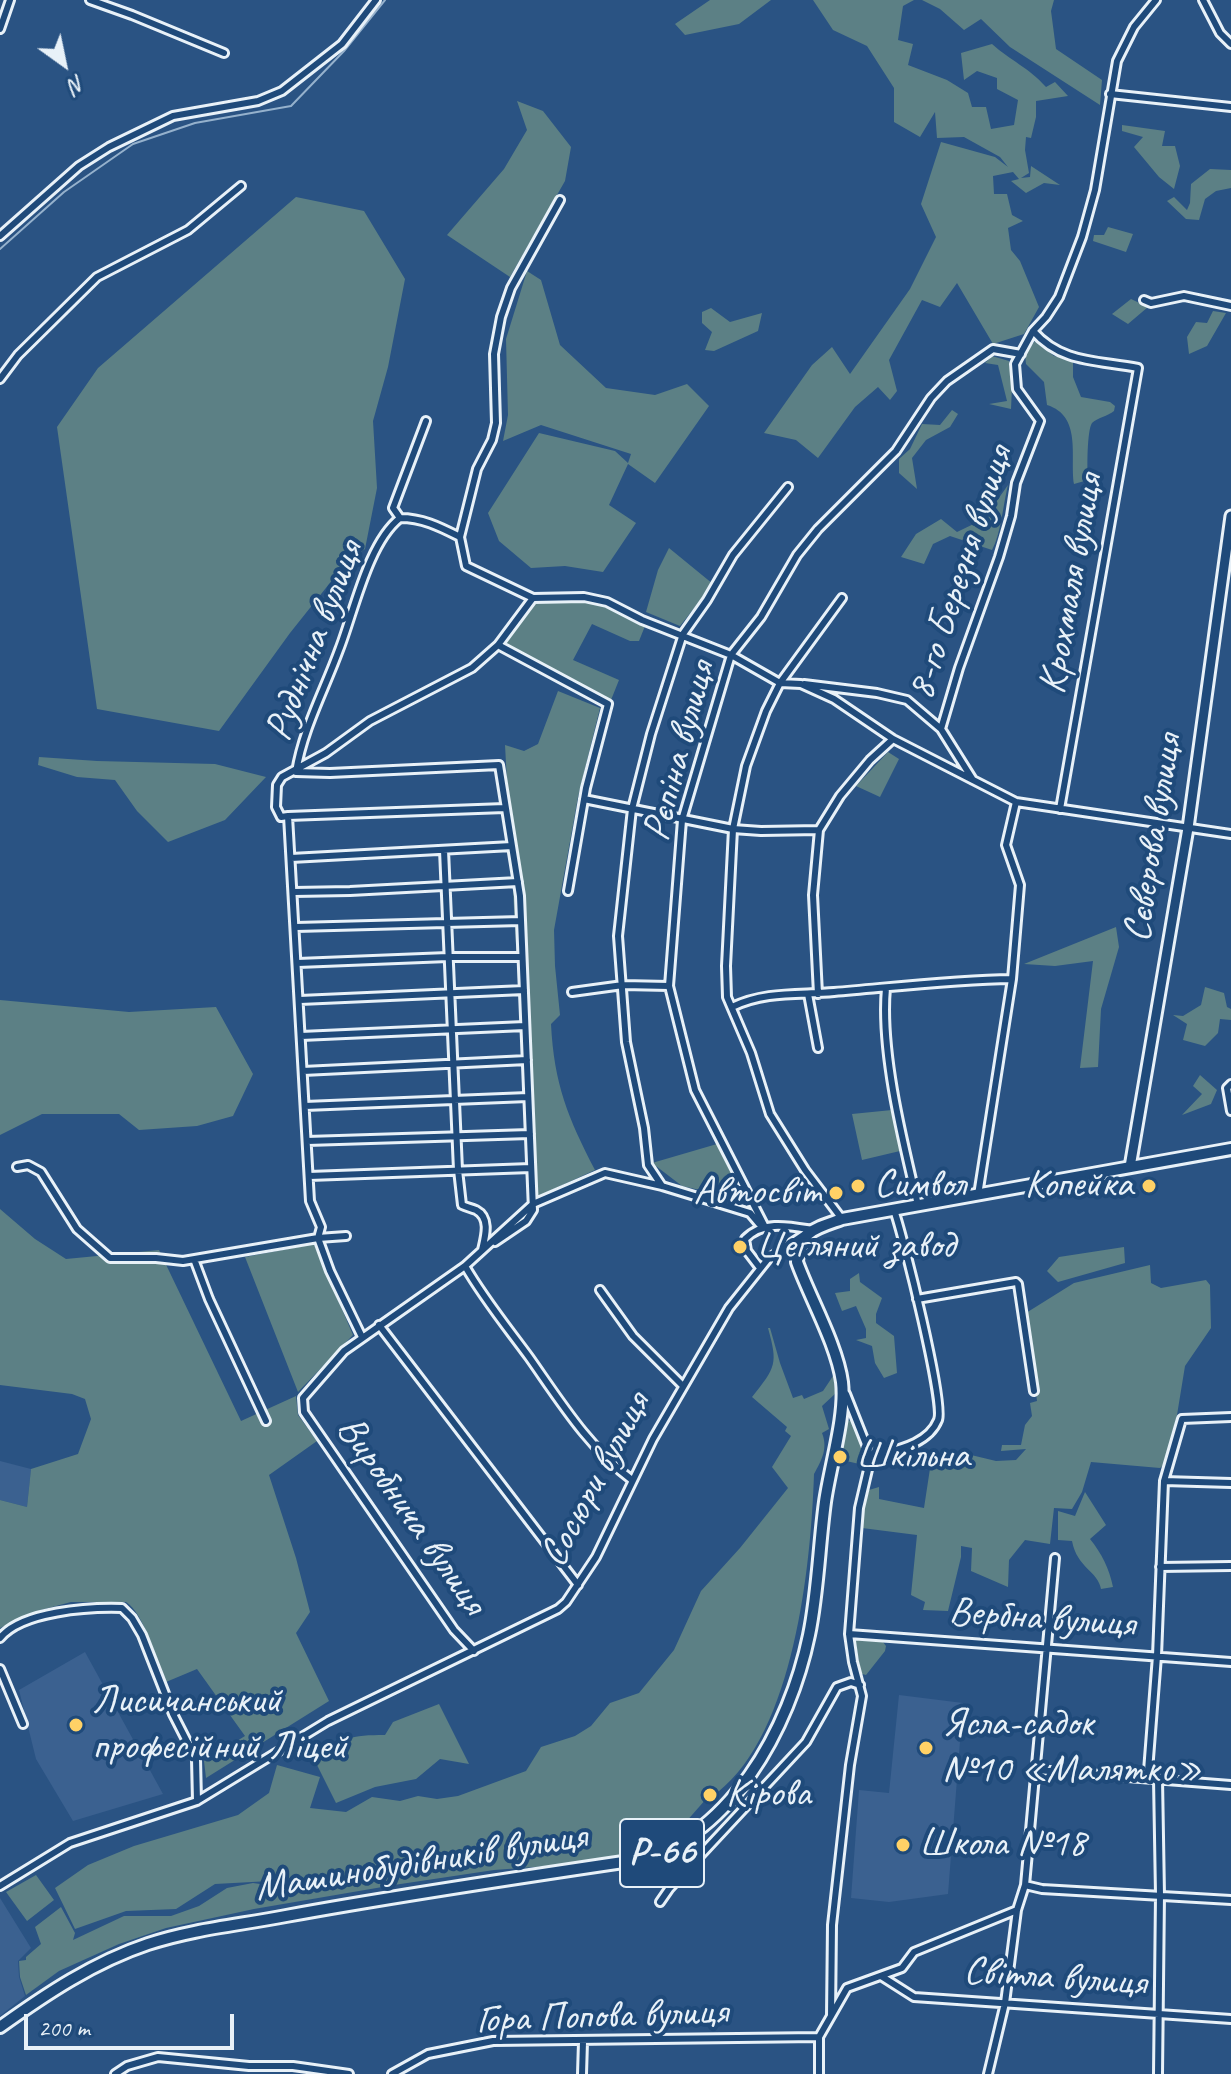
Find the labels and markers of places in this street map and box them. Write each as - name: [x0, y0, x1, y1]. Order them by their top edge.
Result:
- place label: Символ: [874, 1162, 965, 1210]
- place label: Копейка: [1025, 1162, 1133, 1210]
- place label: Автосвіт: [694, 1169, 820, 1217]
- marker: Символ: [849, 1177, 867, 1195]
- marker: Копейка: [1140, 1177, 1158, 1195]
- marker: Автосвіт: [827, 1184, 845, 1202]
- place label: Цегляний завод: [756, 1223, 955, 1271]
- marker: Цегляний завод: [731, 1238, 749, 1256]
- place label: Шкільна: [856, 1433, 970, 1481]
- marker: Шкільна: [831, 1448, 849, 1466]
- place label: Лисичанський професійний Ліцей: [92, 1678, 347, 1772]
- place label: Ясла-садок №10 «Малятко»: [942, 1701, 1202, 1795]
- marker: Лисичанський професійний Ліцей: [67, 1716, 85, 1734]
- marker: Ясла-садок №10 «Малятко»: [917, 1739, 935, 1757]
- place label: Кірова: [726, 1771, 811, 1819]
- marker: Кірова: [701, 1786, 719, 1804]
- place label: Школа №18: [919, 1821, 1086, 1869]
- marker: Школа №18: [894, 1836, 912, 1854]

